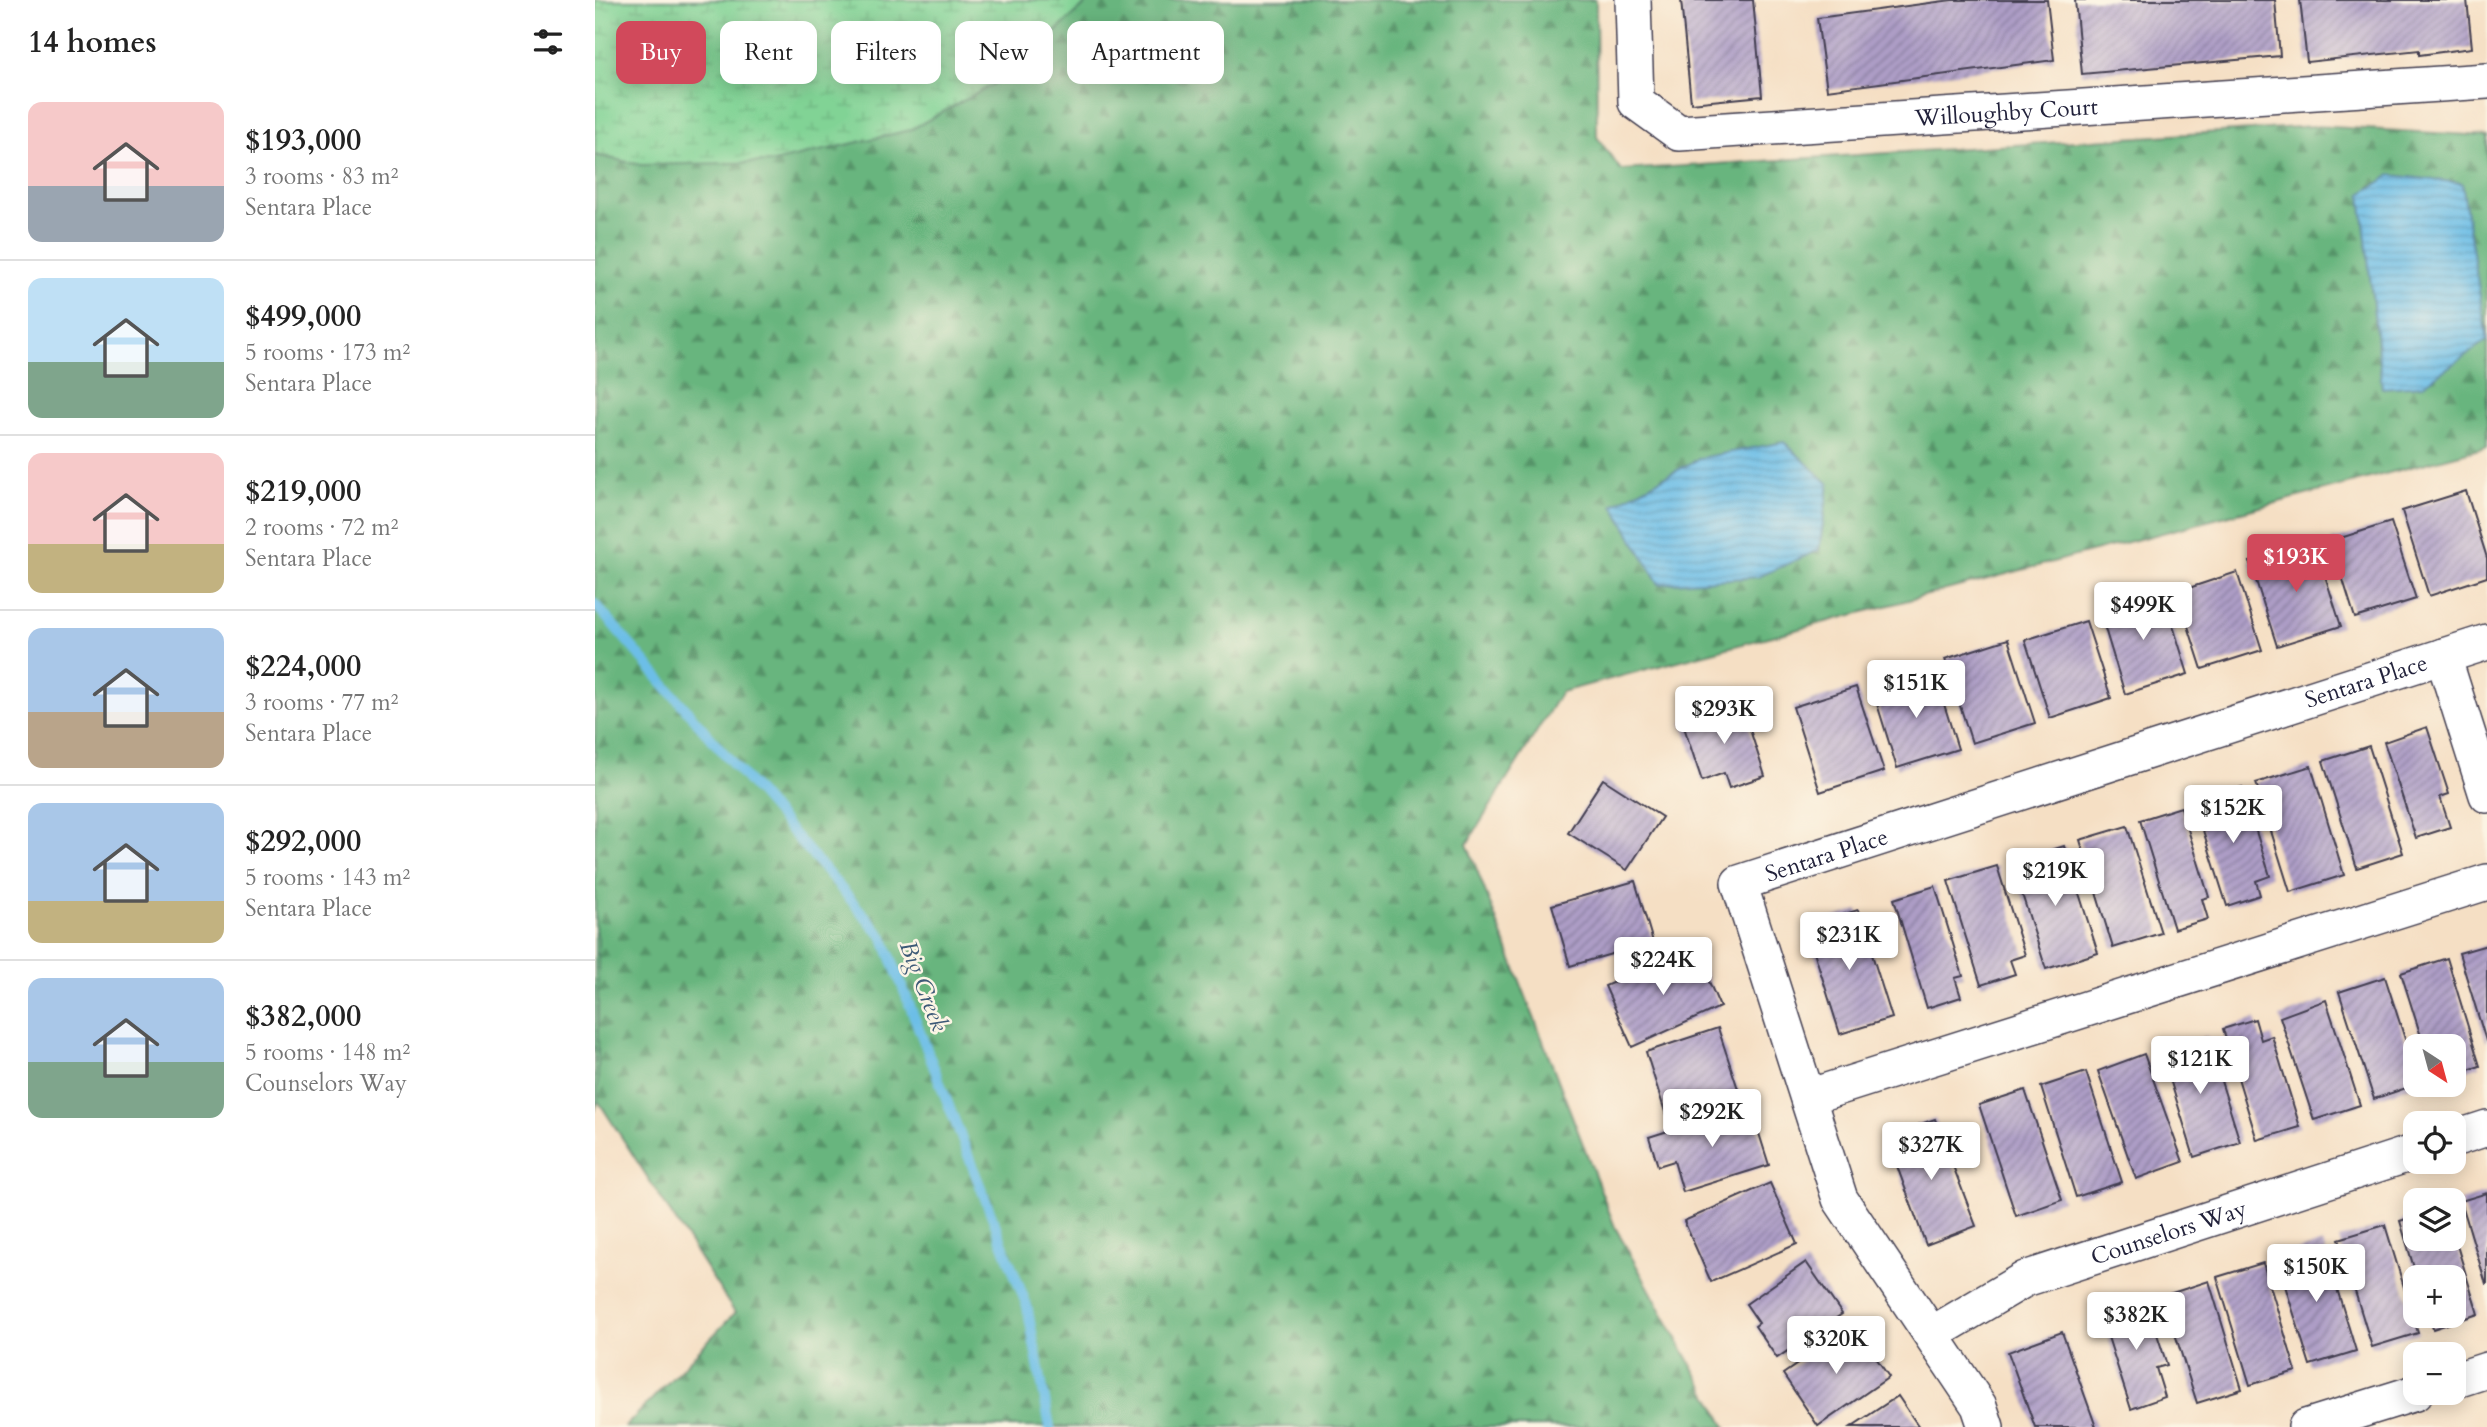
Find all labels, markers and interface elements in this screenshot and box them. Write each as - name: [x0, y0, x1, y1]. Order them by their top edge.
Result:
- chip: Buy: [616, 21, 706, 84]
- chip: Rent: [720, 21, 817, 84]
- chip: Filters: [831, 21, 941, 84]
- chip: New: [955, 21, 1053, 84]
- chip: Apartment: [1067, 21, 1224, 84]
- text: 14 homes: [28, 22, 157, 63]
- icon: filters: [529, 23, 567, 61]
- street label: Willoughby Court: [1913, 91, 2099, 134]
- text: $193,000: [245, 120, 361, 161]
- icon: home: [84, 130, 168, 214]
- text: 3 rooms · 83 m²: [245, 161, 398, 192]
- text: Sentara Place: [245, 192, 372, 223]
- text: $499,000: [245, 296, 361, 337]
- icon: home: [84, 306, 168, 390]
- text: 5 rooms · 173 m²: [245, 337, 410, 368]
- text: Sentara Place: [245, 368, 372, 399]
- text: $219,000: [245, 471, 361, 512]
- icon: home: [84, 481, 168, 565]
- text: 2 rooms · 72 m²: [245, 512, 398, 543]
- pin: $193K: [2247, 534, 2345, 594]
- text: $193K: [2263, 541, 2329, 572]
- text: Sentara Place: [245, 543, 372, 574]
- pin: $499K: [2094, 582, 2192, 642]
- text: $499K: [2110, 589, 2176, 620]
- text: $224,000: [245, 646, 361, 687]
- street label: Sentara Place: [2301, 647, 2431, 716]
- icon: home: [84, 656, 168, 740]
- pin: $151K: [1867, 660, 1965, 720]
- text: $151K: [1883, 667, 1949, 698]
- pin: $293K: [1675, 686, 1773, 746]
- text: 3 rooms · 77 m²: [245, 687, 398, 718]
- text: $293K: [1691, 693, 1757, 724]
- text: Sentara Place: [245, 718, 372, 749]
- pin: $152K: [2184, 786, 2282, 845]
- text: $152K: [2200, 792, 2266, 823]
- text: $292,000: [245, 821, 361, 862]
- street label: Sentara Place: [1761, 821, 1892, 890]
- icon: home: [84, 831, 168, 915]
- pin: $219K: [2006, 848, 2104, 908]
- text: $219K: [2022, 855, 2088, 886]
- text: 5 rooms · 143 m²: [245, 862, 410, 893]
- text: Sentara Place: [245, 893, 372, 924]
- pin: $231K: [1800, 912, 1898, 972]
- text: $231K: [1816, 919, 1882, 950]
- water label: Big Creek: [891, 936, 956, 1037]
- pin: $224K: [1614, 937, 1712, 997]
- text: $224K: [1630, 944, 1696, 975]
- text: $382,000: [245, 996, 361, 1037]
- icon: home: [84, 1006, 168, 1090]
- north arrow: [2403, 1034, 2466, 1097]
- map controls: [2403, 1034, 2466, 1405]
- pin: $121K: [2151, 1036, 2249, 1096]
- text: 5 rooms · 148 m²: [245, 1037, 410, 1068]
- text: $121K: [2167, 1043, 2233, 1074]
- text: Counselors Way: [245, 1068, 407, 1099]
- pin: $292K: [1663, 1090, 1761, 1149]
- text: $292K: [1679, 1096, 1745, 1127]
- button: locate: [2403, 1111, 2466, 1174]
- pin: $327K: [1882, 1122, 1980, 1182]
- text: $327K: [1898, 1129, 1964, 1160]
- button: layers: [2403, 1188, 2466, 1251]
- street label: Counselors Way: [2087, 1193, 2251, 1273]
- pin: $150K: [2267, 1244, 2365, 1304]
- text: $150K: [2283, 1251, 2349, 1282]
- button: +: [2403, 1265, 2466, 1328]
- pin: $382K: [2087, 1292, 2185, 1352]
- text: $382K: [2103, 1299, 2169, 1330]
- pin: $320K: [1787, 1316, 1885, 1376]
- text: $320K: [1803, 1323, 1869, 1354]
- button: −: [2403, 1342, 2466, 1405]

